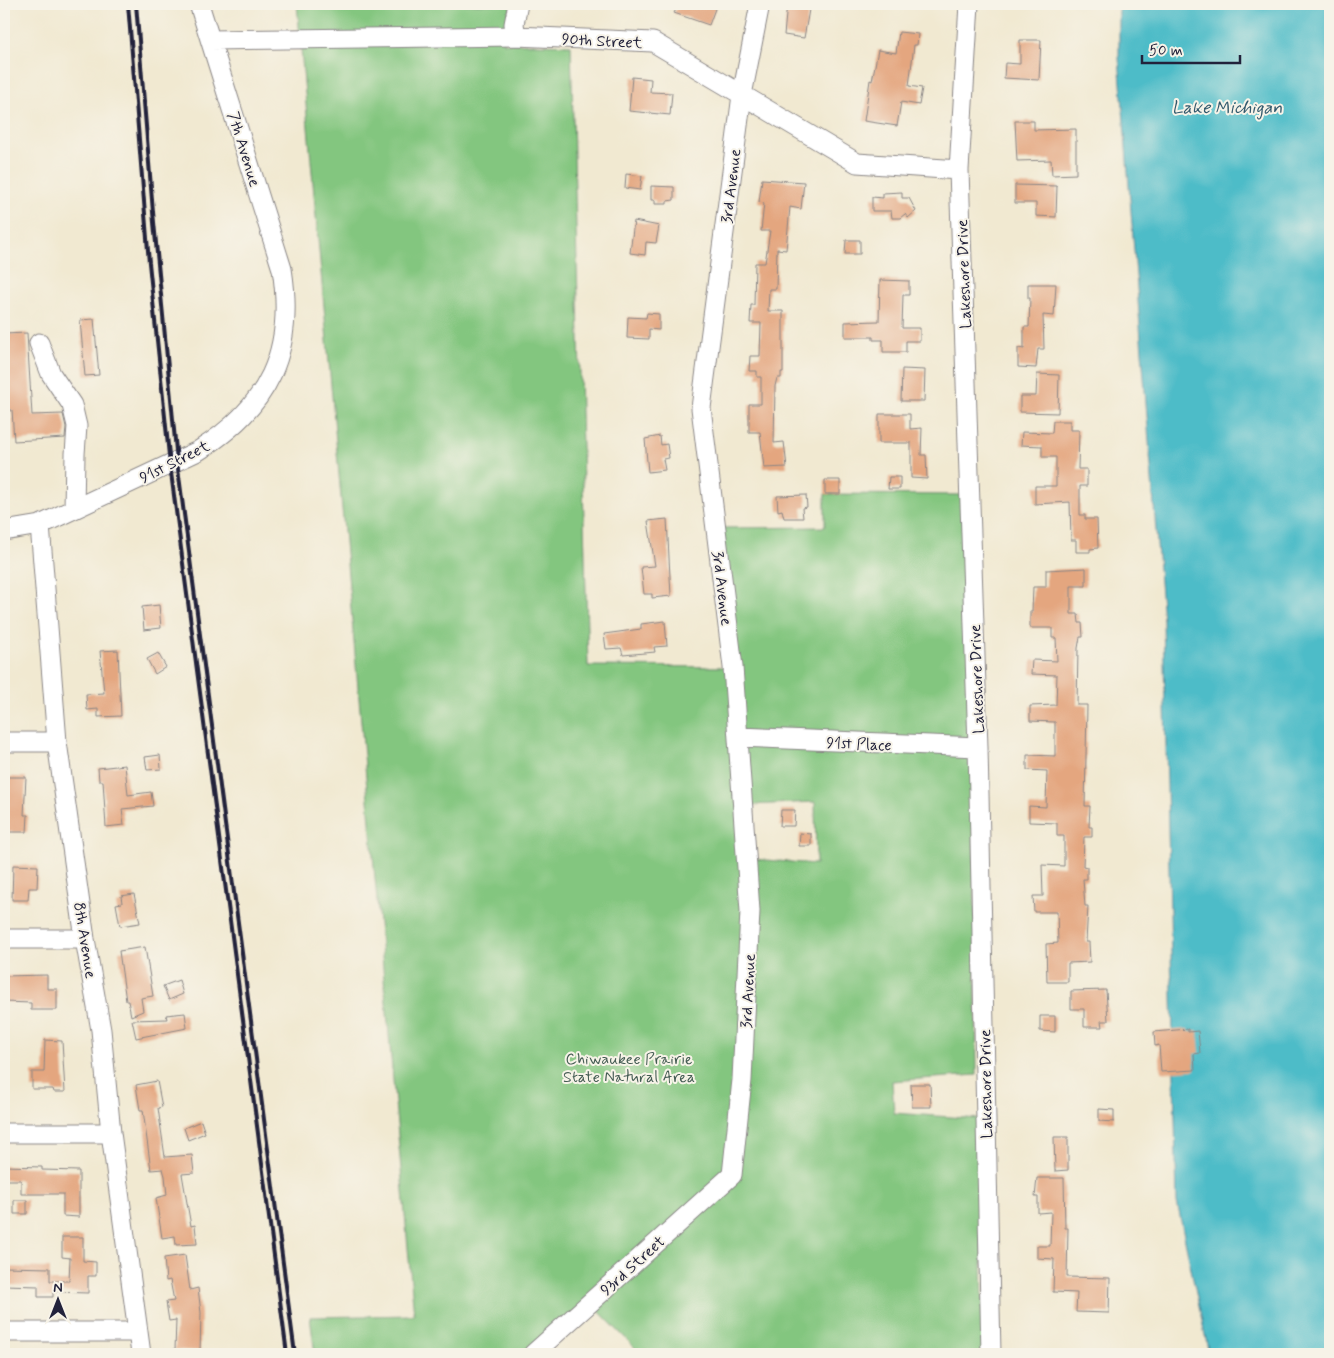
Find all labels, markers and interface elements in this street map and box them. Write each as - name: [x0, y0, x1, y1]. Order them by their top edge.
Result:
- street label: 90th Street: [561, 29, 643, 54]
- scale bar: [1142, 32, 1239, 64]
- text: 50 m: [1149, 41, 1183, 61]
- water label: Lake Michigan: [1172, 96, 1282, 120]
- street label: 7th Avenue: [222, 109, 265, 190]
- street label: 3rd Avenue: [716, 147, 747, 225]
- street label: Lakeshore Drive: [952, 219, 977, 329]
- street label: 91st Street: [136, 435, 214, 489]
- street label: 3rd Avenue: [707, 550, 737, 627]
- street label: Lakeshore Drive: [965, 624, 990, 734]
- street label: 91st Place: [826, 733, 892, 756]
- street label: 8th Avenue: [68, 901, 101, 980]
- street label: 3rd Avenue: [736, 953, 761, 1029]
- street label: Lakeshore Drive: [975, 1029, 998, 1139]
- park label: Chiwaukee Prairie State Natural Area: [563, 1049, 695, 1088]
- street label: 93rd Street: [596, 1231, 670, 1301]
- north arrow: [32, 1276, 82, 1326]
- text: N: [53, 1279, 63, 1297]

